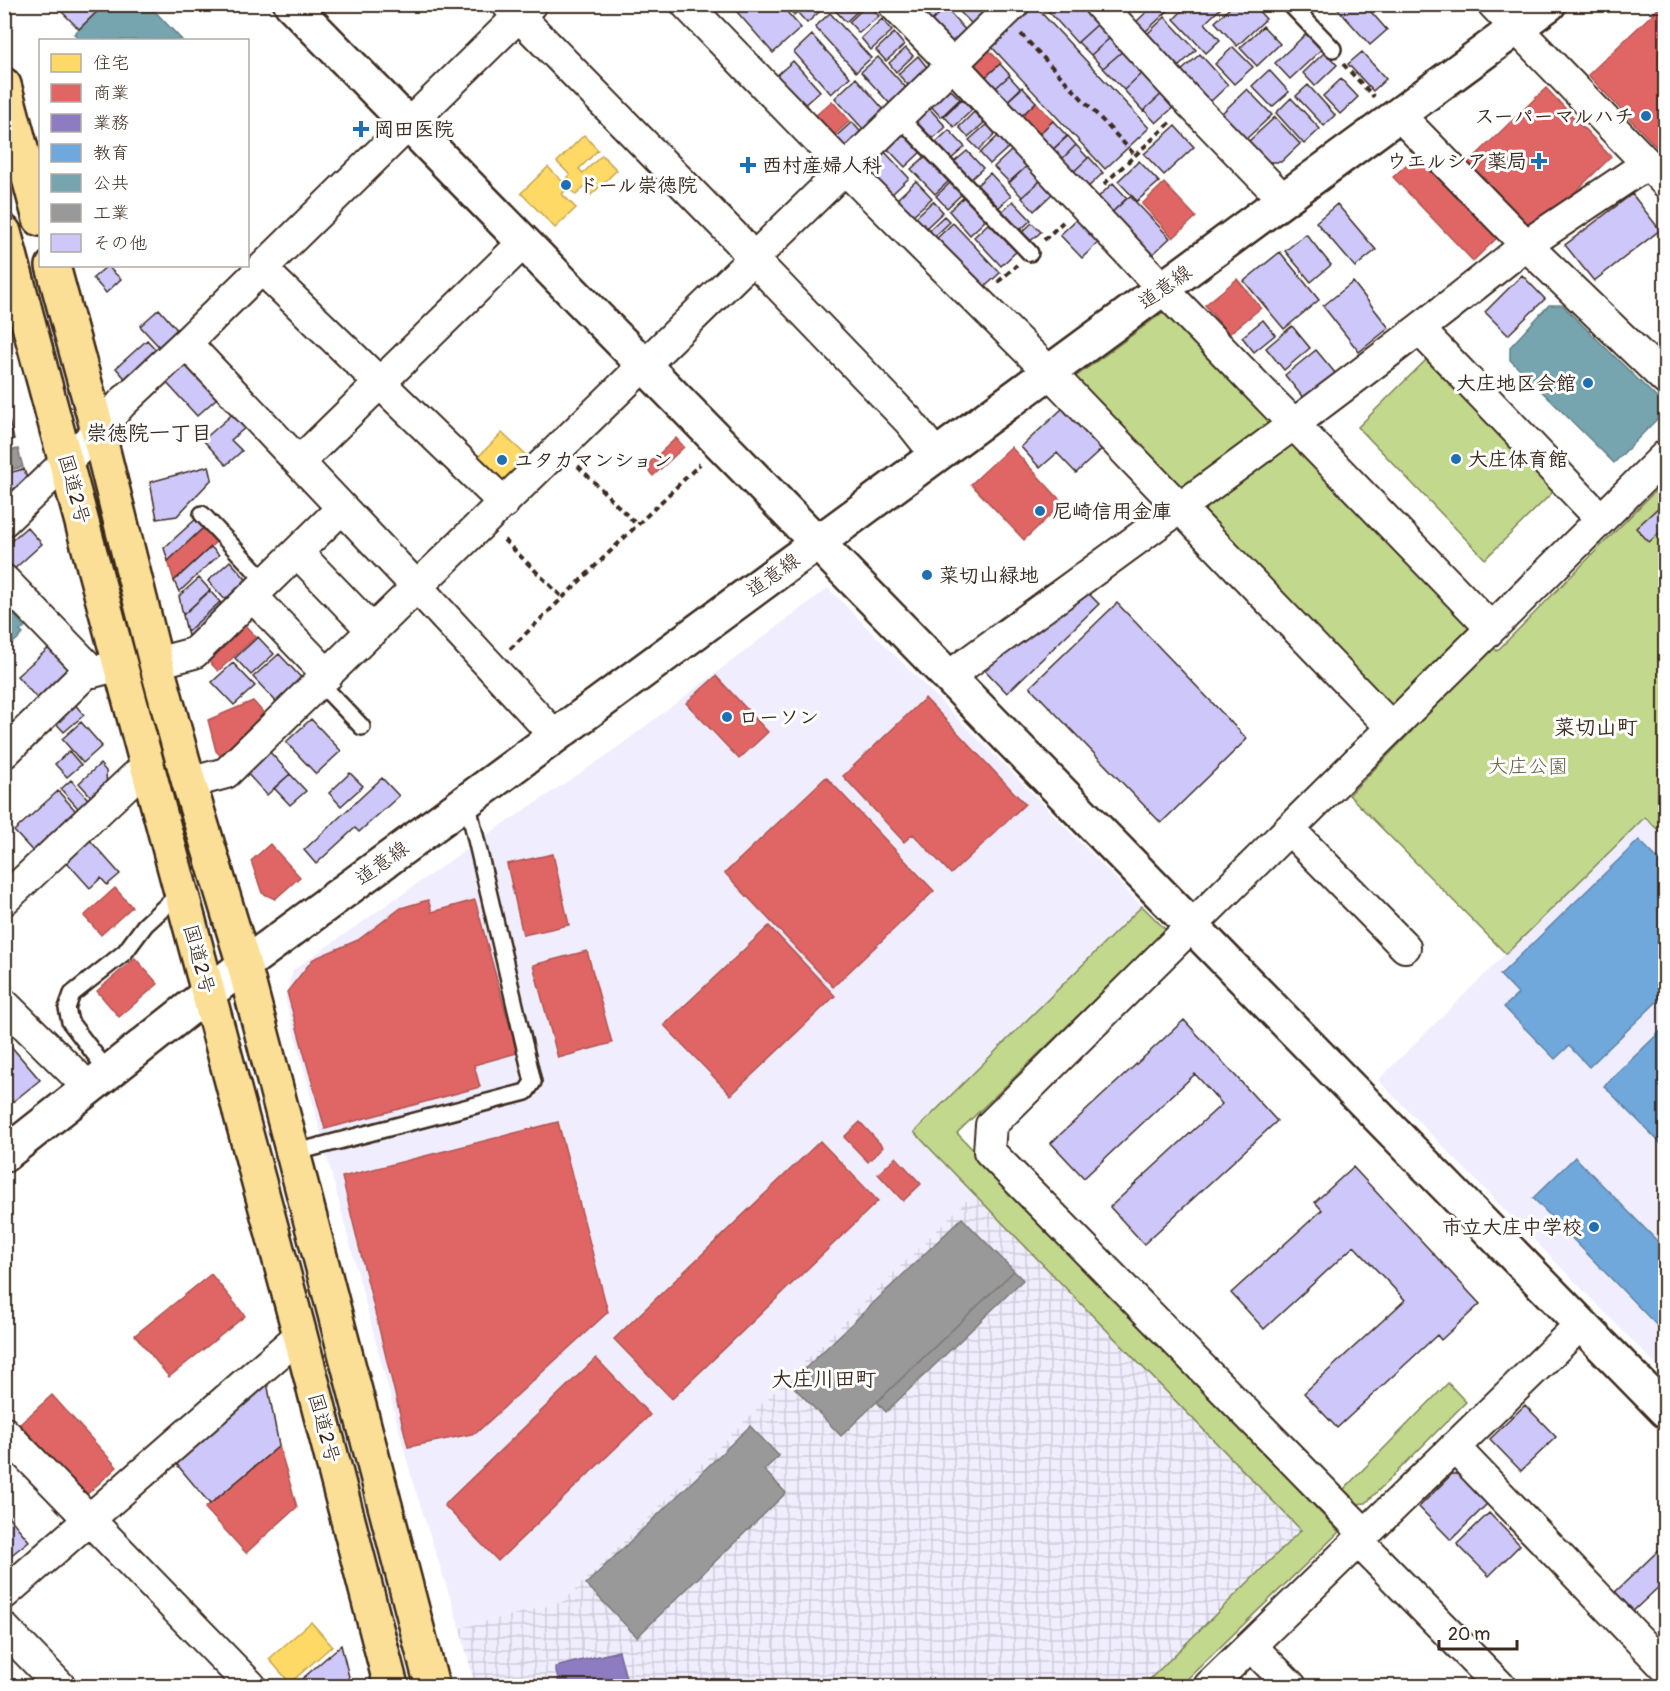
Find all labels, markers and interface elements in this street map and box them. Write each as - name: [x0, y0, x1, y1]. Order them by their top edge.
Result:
- legend: [39, 39, 249, 267]
- text: 住宅: [93, 52, 129, 75]
- text: 商業: [93, 82, 129, 105]
- place label: スーパーマルハチ: [1474, 104, 1634, 129]
- marker: スーパーマルハチ: [1639, 109, 1653, 123]
- text: 業務: [93, 112, 129, 135]
- place label: 岡田医院: [374, 117, 454, 142]
- marker: 岡田医院: [352, 120, 370, 138]
- text: 教育: [93, 142, 129, 165]
- place label: ウエルシア薬局: [1387, 149, 1527, 174]
- place label: 西村産婦人科: [762, 153, 882, 178]
- marker: ウエルシア薬局: [1532, 154, 1546, 168]
- marker: 西村産婦人科: [739, 156, 757, 174]
- text: 公共: [93, 172, 129, 195]
- place label: ドール崇徳院: [578, 173, 697, 198]
- marker: ドール崇徳院: [559, 178, 573, 192]
- text: 工業: [93, 202, 129, 225]
- text: その他: [93, 232, 147, 255]
- street label: 道意線: [1133, 259, 1197, 315]
- place label: 大庄地区会館: [1456, 371, 1576, 396]
- marker: 大庄地区会館: [1581, 376, 1595, 390]
- district label: 崇徳院一丁目: [86, 420, 212, 447]
- place label: 大庄体育館: [1468, 447, 1568, 472]
- place label: ユタカマンション: [514, 448, 672, 473]
- street label: 国道2号: [53, 451, 95, 527]
- marker: 大庄体育館: [1449, 452, 1463, 466]
- marker: ユタカマンション: [495, 453, 509, 467]
- place label: 尼崎信用金庫: [1052, 499, 1172, 524]
- marker: 尼崎信用金庫: [1033, 504, 1047, 518]
- street label: 道意線: [741, 547, 805, 603]
- place label: 菜切山緑地: [939, 563, 1039, 588]
- marker: 菜切山緑地: [920, 568, 934, 582]
- place label: ローソン: [739, 705, 819, 730]
- marker: ローソン: [720, 710, 734, 724]
- district label: 菜切山町: [1554, 714, 1638, 741]
- park label: 大庄公園: [1488, 754, 1568, 779]
- street label: 道意線: [350, 835, 414, 891]
- street label: 国道2号: [178, 921, 220, 997]
- place label: 市立大庄中学校: [1442, 1215, 1582, 1240]
- marker: 市立大庄中学校: [1587, 1220, 1601, 1234]
- district label: 大庄川田町: [772, 1366, 877, 1393]
- street label: 国道2号: [303, 1390, 345, 1466]
- scale bar: [1439, 1613, 1517, 1651]
- text: 20 m: [1448, 1623, 1490, 1646]

